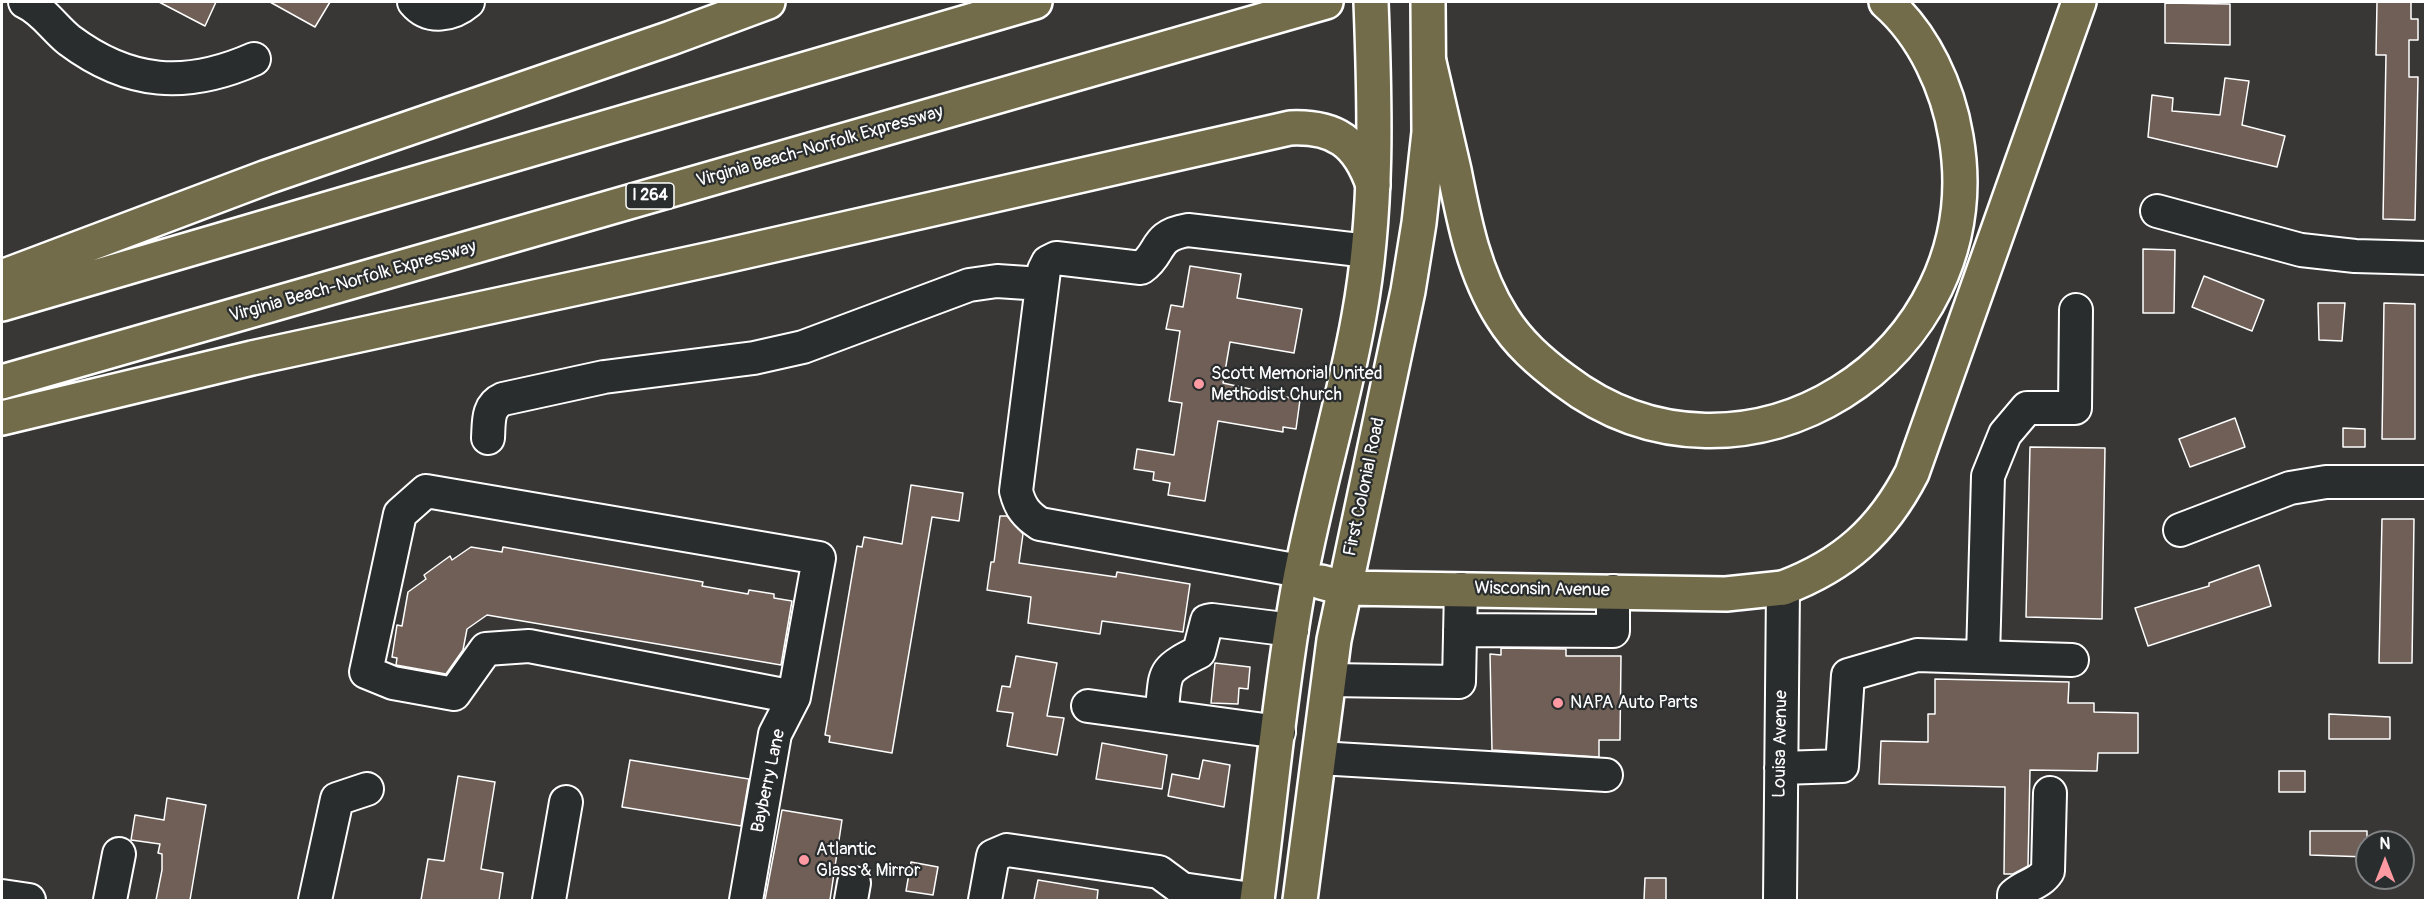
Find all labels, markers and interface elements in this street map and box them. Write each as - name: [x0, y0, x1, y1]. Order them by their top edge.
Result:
- street label: Virginia Beach-Norfolk Expressway: [694, 101, 946, 193]
- road number: I 264: [626, 183, 674, 209]
- street label: Virginia Beach-Norfolk Expressway: [227, 236, 479, 328]
- place label: Scott Memorial United Methodist Church: [1211, 363, 1382, 406]
- marker: Scott Memorial United Methodist Church: [1192, 377, 1206, 391]
- street label: First Colonial Road: [1340, 416, 1390, 558]
- street label: Wisconsin Avenue: [1474, 578, 1610, 602]
- street label: Louisa Avenue: [1769, 690, 1793, 798]
- place label: NAPA Auto Parts: [1570, 692, 1698, 714]
- marker: NAPA Auto Parts: [1551, 696, 1565, 710]
- street label: Bayberry Lane: [747, 727, 791, 835]
- north arrow: [2355, 830, 2415, 890]
- text: N: [2380, 834, 2390, 854]
- place label: Atlantic Glass & Mirror: [816, 839, 920, 882]
- marker: Atlantic Glass & Mirror: [797, 853, 811, 867]

